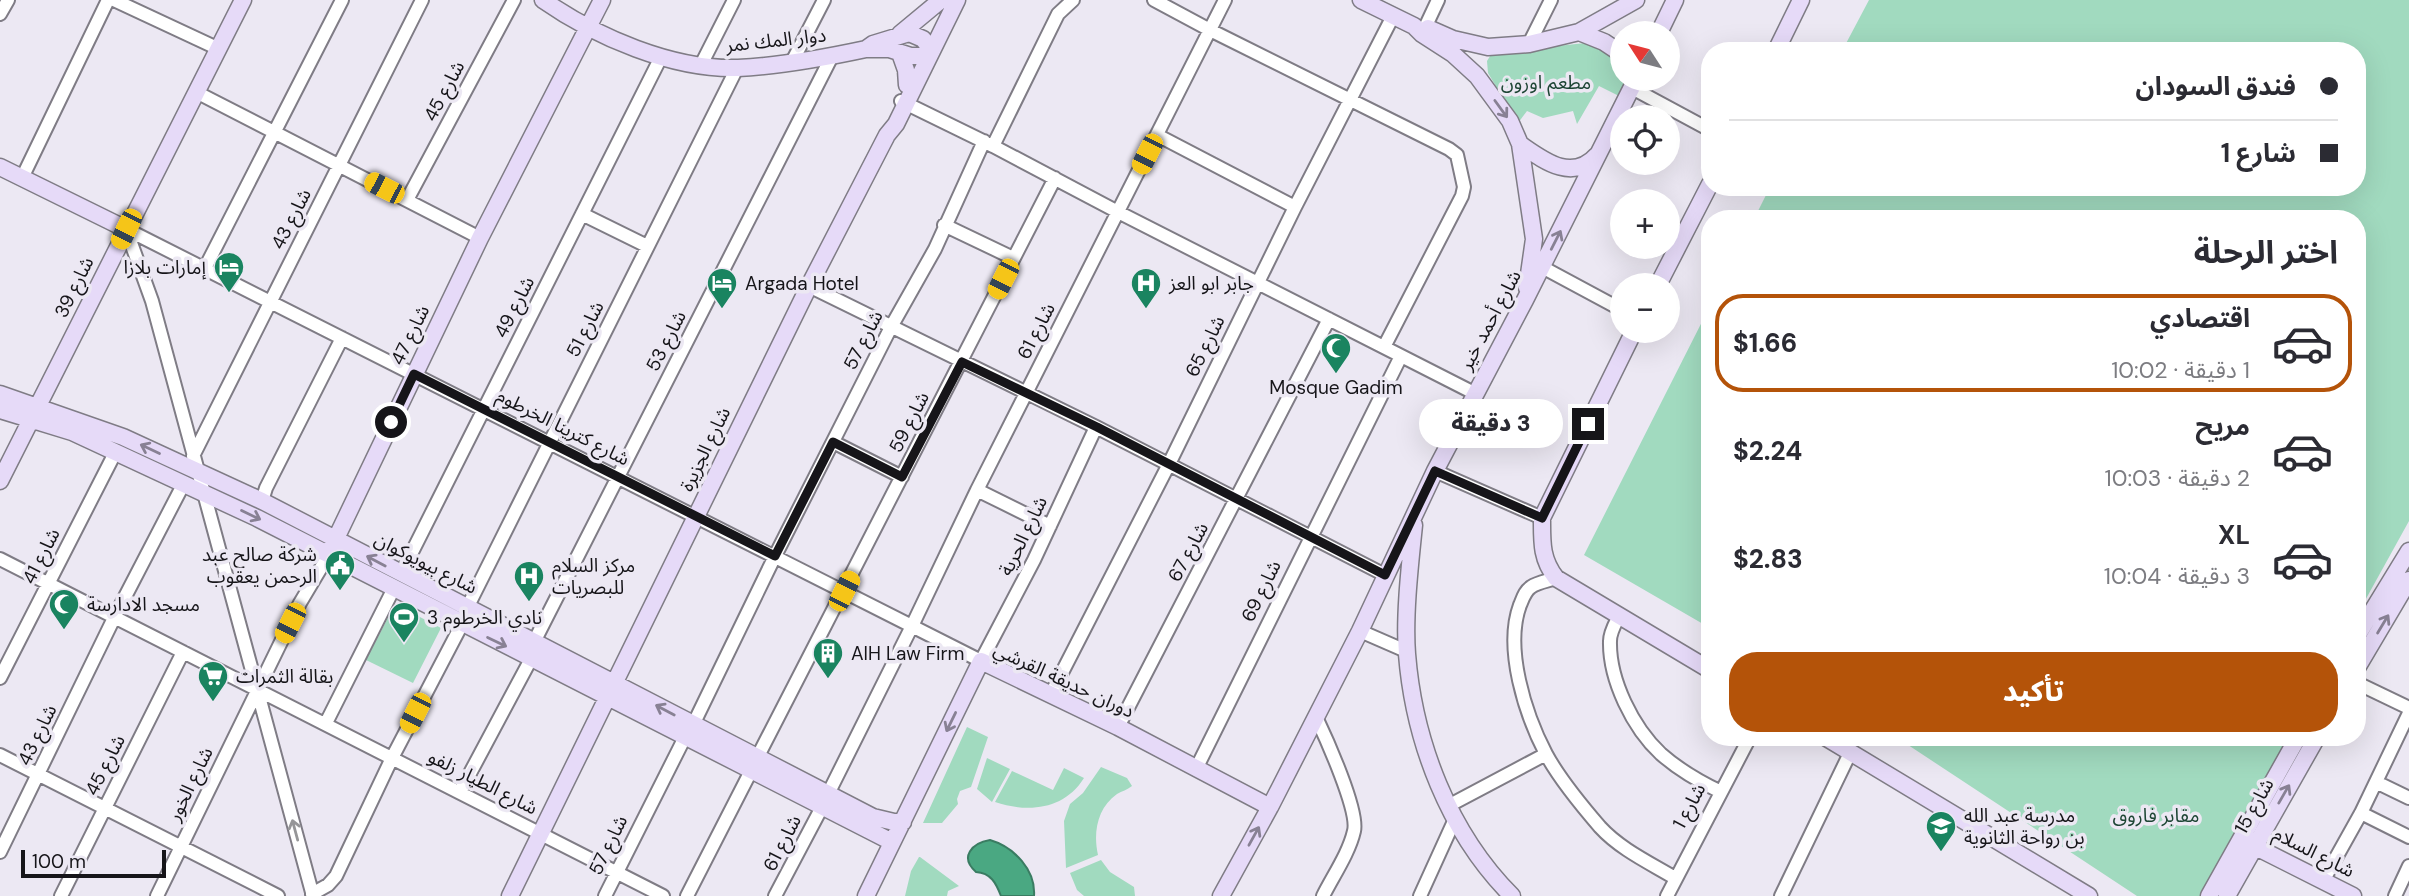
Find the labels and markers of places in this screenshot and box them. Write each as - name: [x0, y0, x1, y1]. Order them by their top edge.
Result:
- hotel icon: إمارات بلازا: [212, 250, 246, 294]
- place label: إمارات بلازا: [124, 255, 207, 280]
- hotel icon: Argada Hotel: [705, 266, 739, 310]
- hospital icon: جابر ابو العز: [1129, 266, 1163, 310]
- place label: Argada Hotel: [745, 271, 859, 296]
- place label: جابر ابو العز: [1168, 271, 1254, 296]
- mosque icon: Mosque Gadim: [1319, 331, 1353, 375]
- place label: Mosque Gadim: [1269, 375, 1403, 400]
- place label: شركة صالح عبد الرحمن يعقوب: [202, 542, 317, 589]
- public building icon: شركة صالح عبد الرحمن يعقوب: [323, 548, 357, 592]
- place label: مركز السلام للبصريات: [552, 553, 635, 600]
- hospital icon: مركز السلام للبصريات: [512, 559, 546, 603]
- mosque icon: مسجد الادارسة: [47, 587, 81, 631]
- place label: مسجد الادارسة: [87, 592, 200, 617]
- sports icon: نادي الخرطوم 3: [387, 600, 421, 644]
- place label: نادي الخرطوم 3: [427, 605, 542, 632]
- building icon: AIH Law Firm: [811, 636, 845, 680]
- place label: AIH Law Firm: [851, 641, 964, 666]
- supermarket icon: بقالة الثمرات: [196, 659, 230, 703]
- place label: بقالة الثمرات: [236, 664, 333, 689]
- place label: مدرسة عبد الله بن رواحة الثانوية: [1964, 803, 2085, 850]
- school or university icon: مدرسة عبد الله بن رواحة الثانوية: [1924, 809, 1958, 853]

